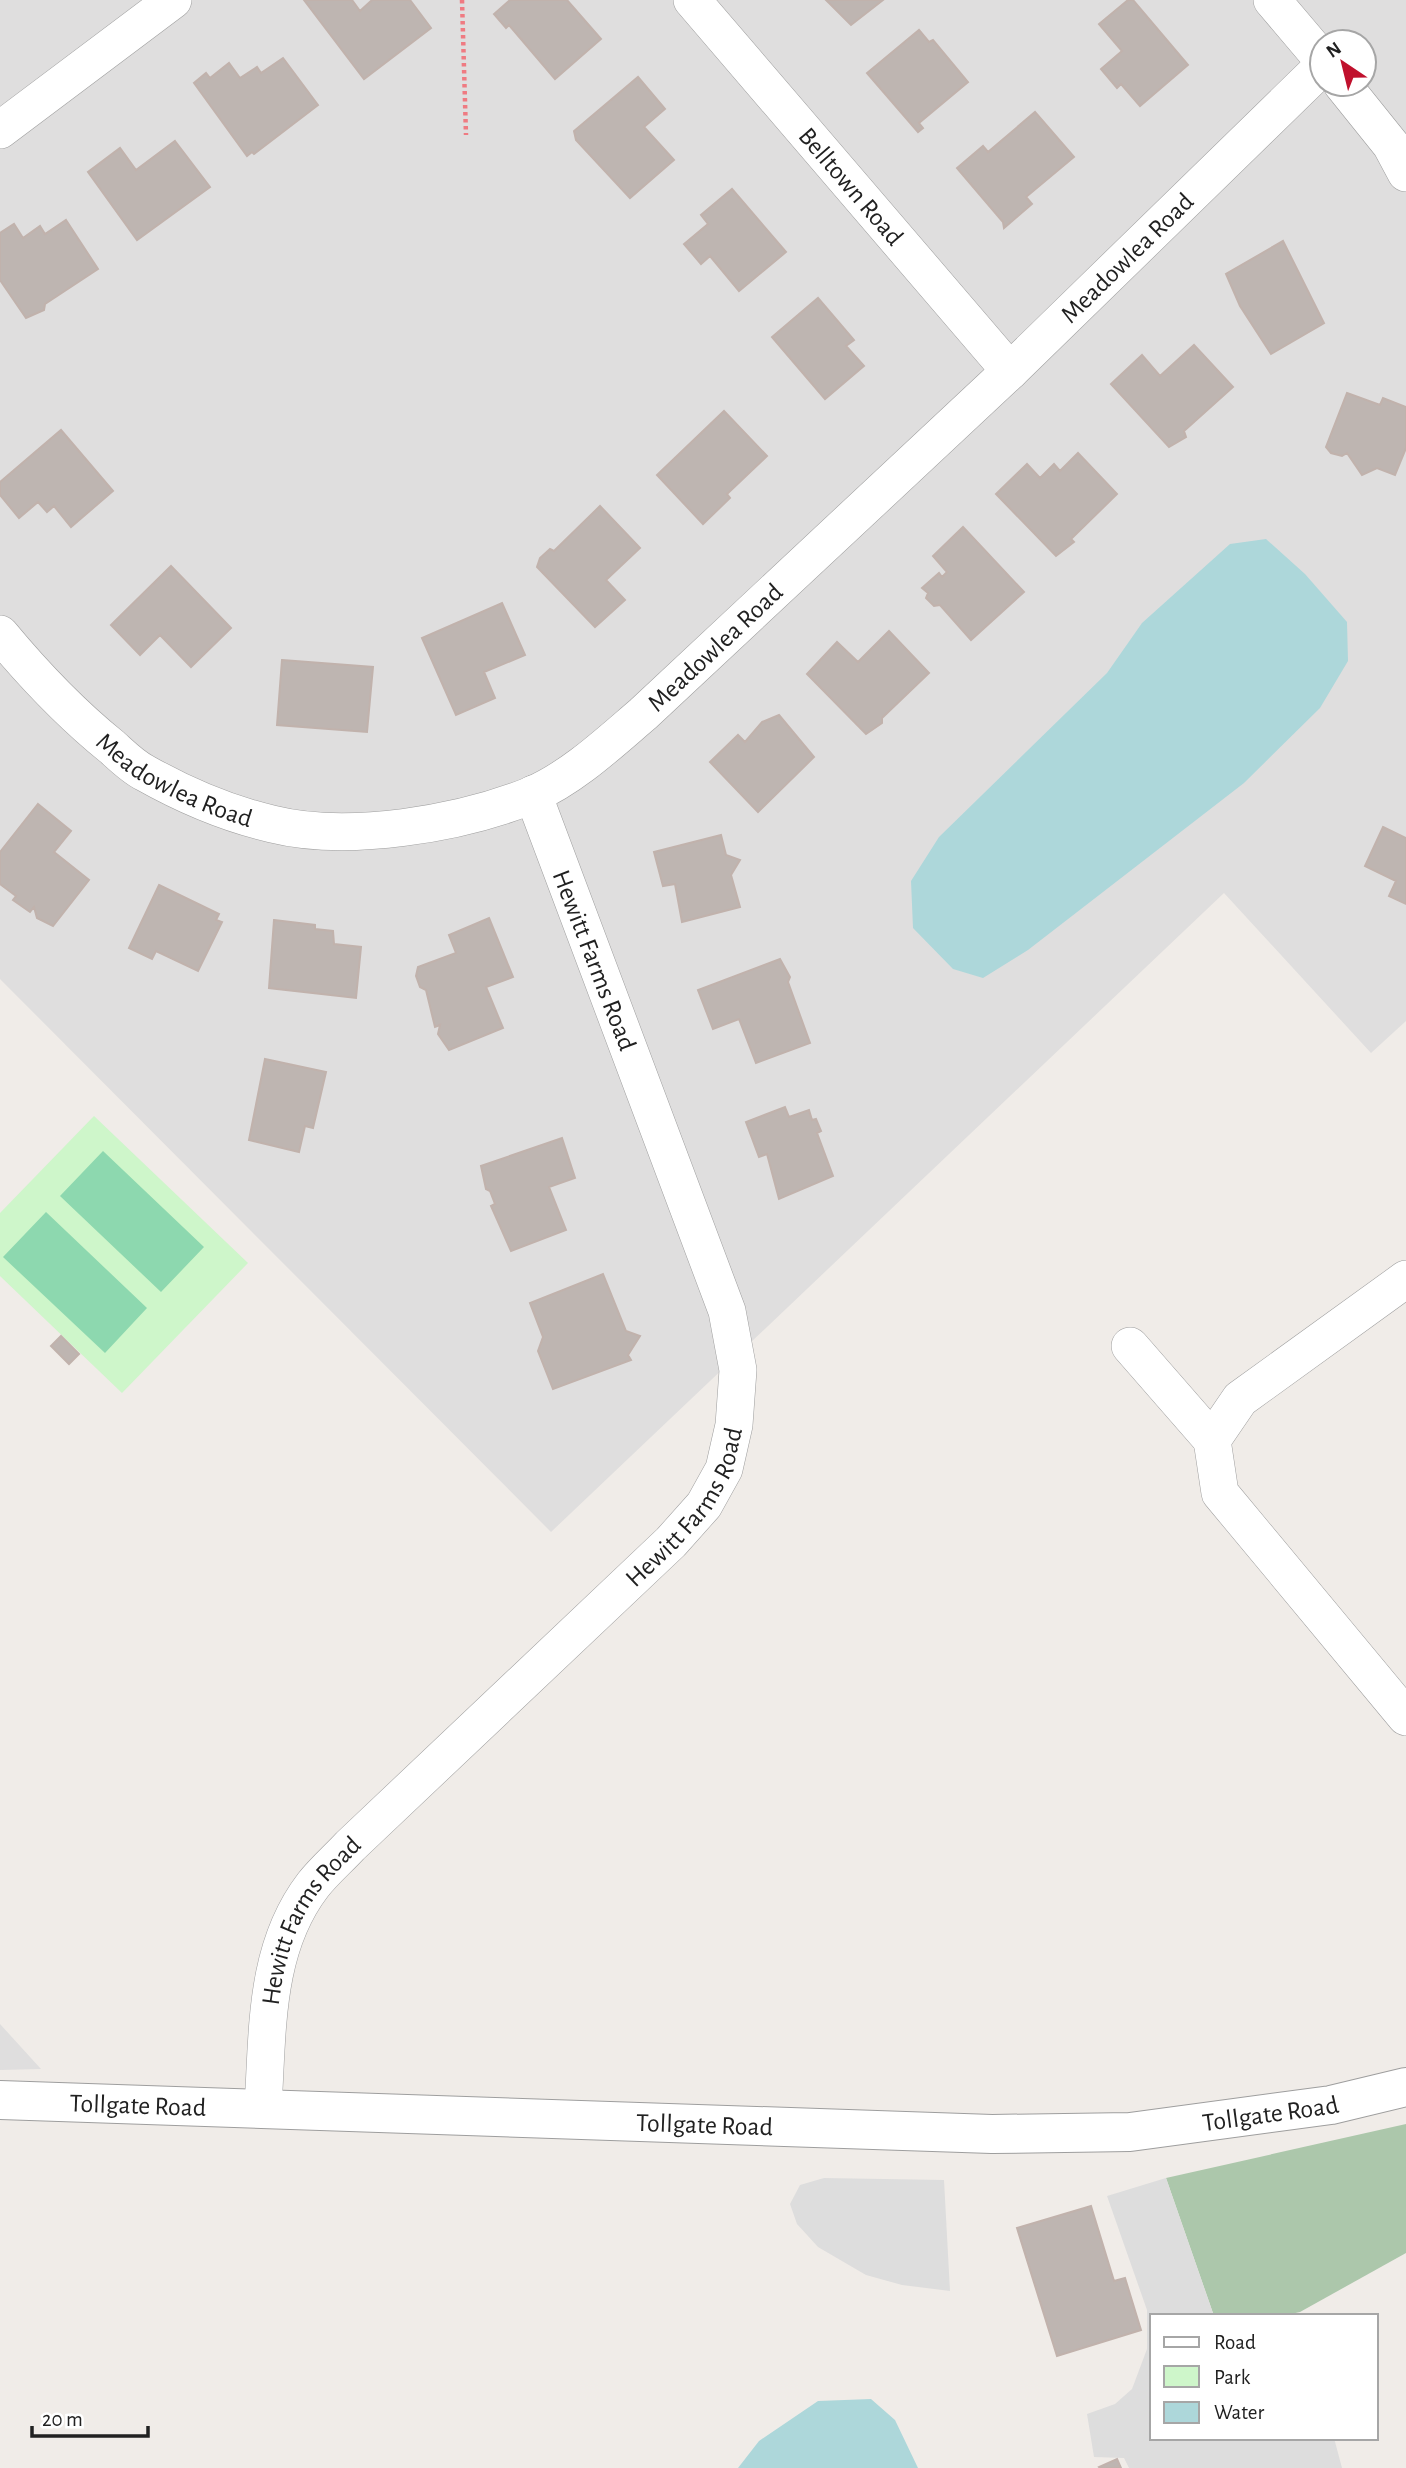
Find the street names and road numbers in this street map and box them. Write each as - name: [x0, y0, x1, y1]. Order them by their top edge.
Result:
- street label: Belltown Road: [793, 123, 908, 251]
- street label: Meadowlea Road: [1056, 188, 1199, 328]
- street label: Meadowlea Road: [643, 579, 788, 717]
- street label: Meadowlea Road: [91, 728, 255, 832]
- street label: Hewitt Farms Road: [548, 867, 640, 1054]
- street label: Hewitt Farms Road: [621, 1425, 747, 1592]
- street label: Hewitt Farms Road: [258, 1832, 366, 2007]
- street label: Tollgate Road: [69, 2090, 207, 2121]
- street label: Tollgate Road: [1201, 2092, 1341, 2136]
- street label: Tollgate Road: [636, 2110, 773, 2140]

